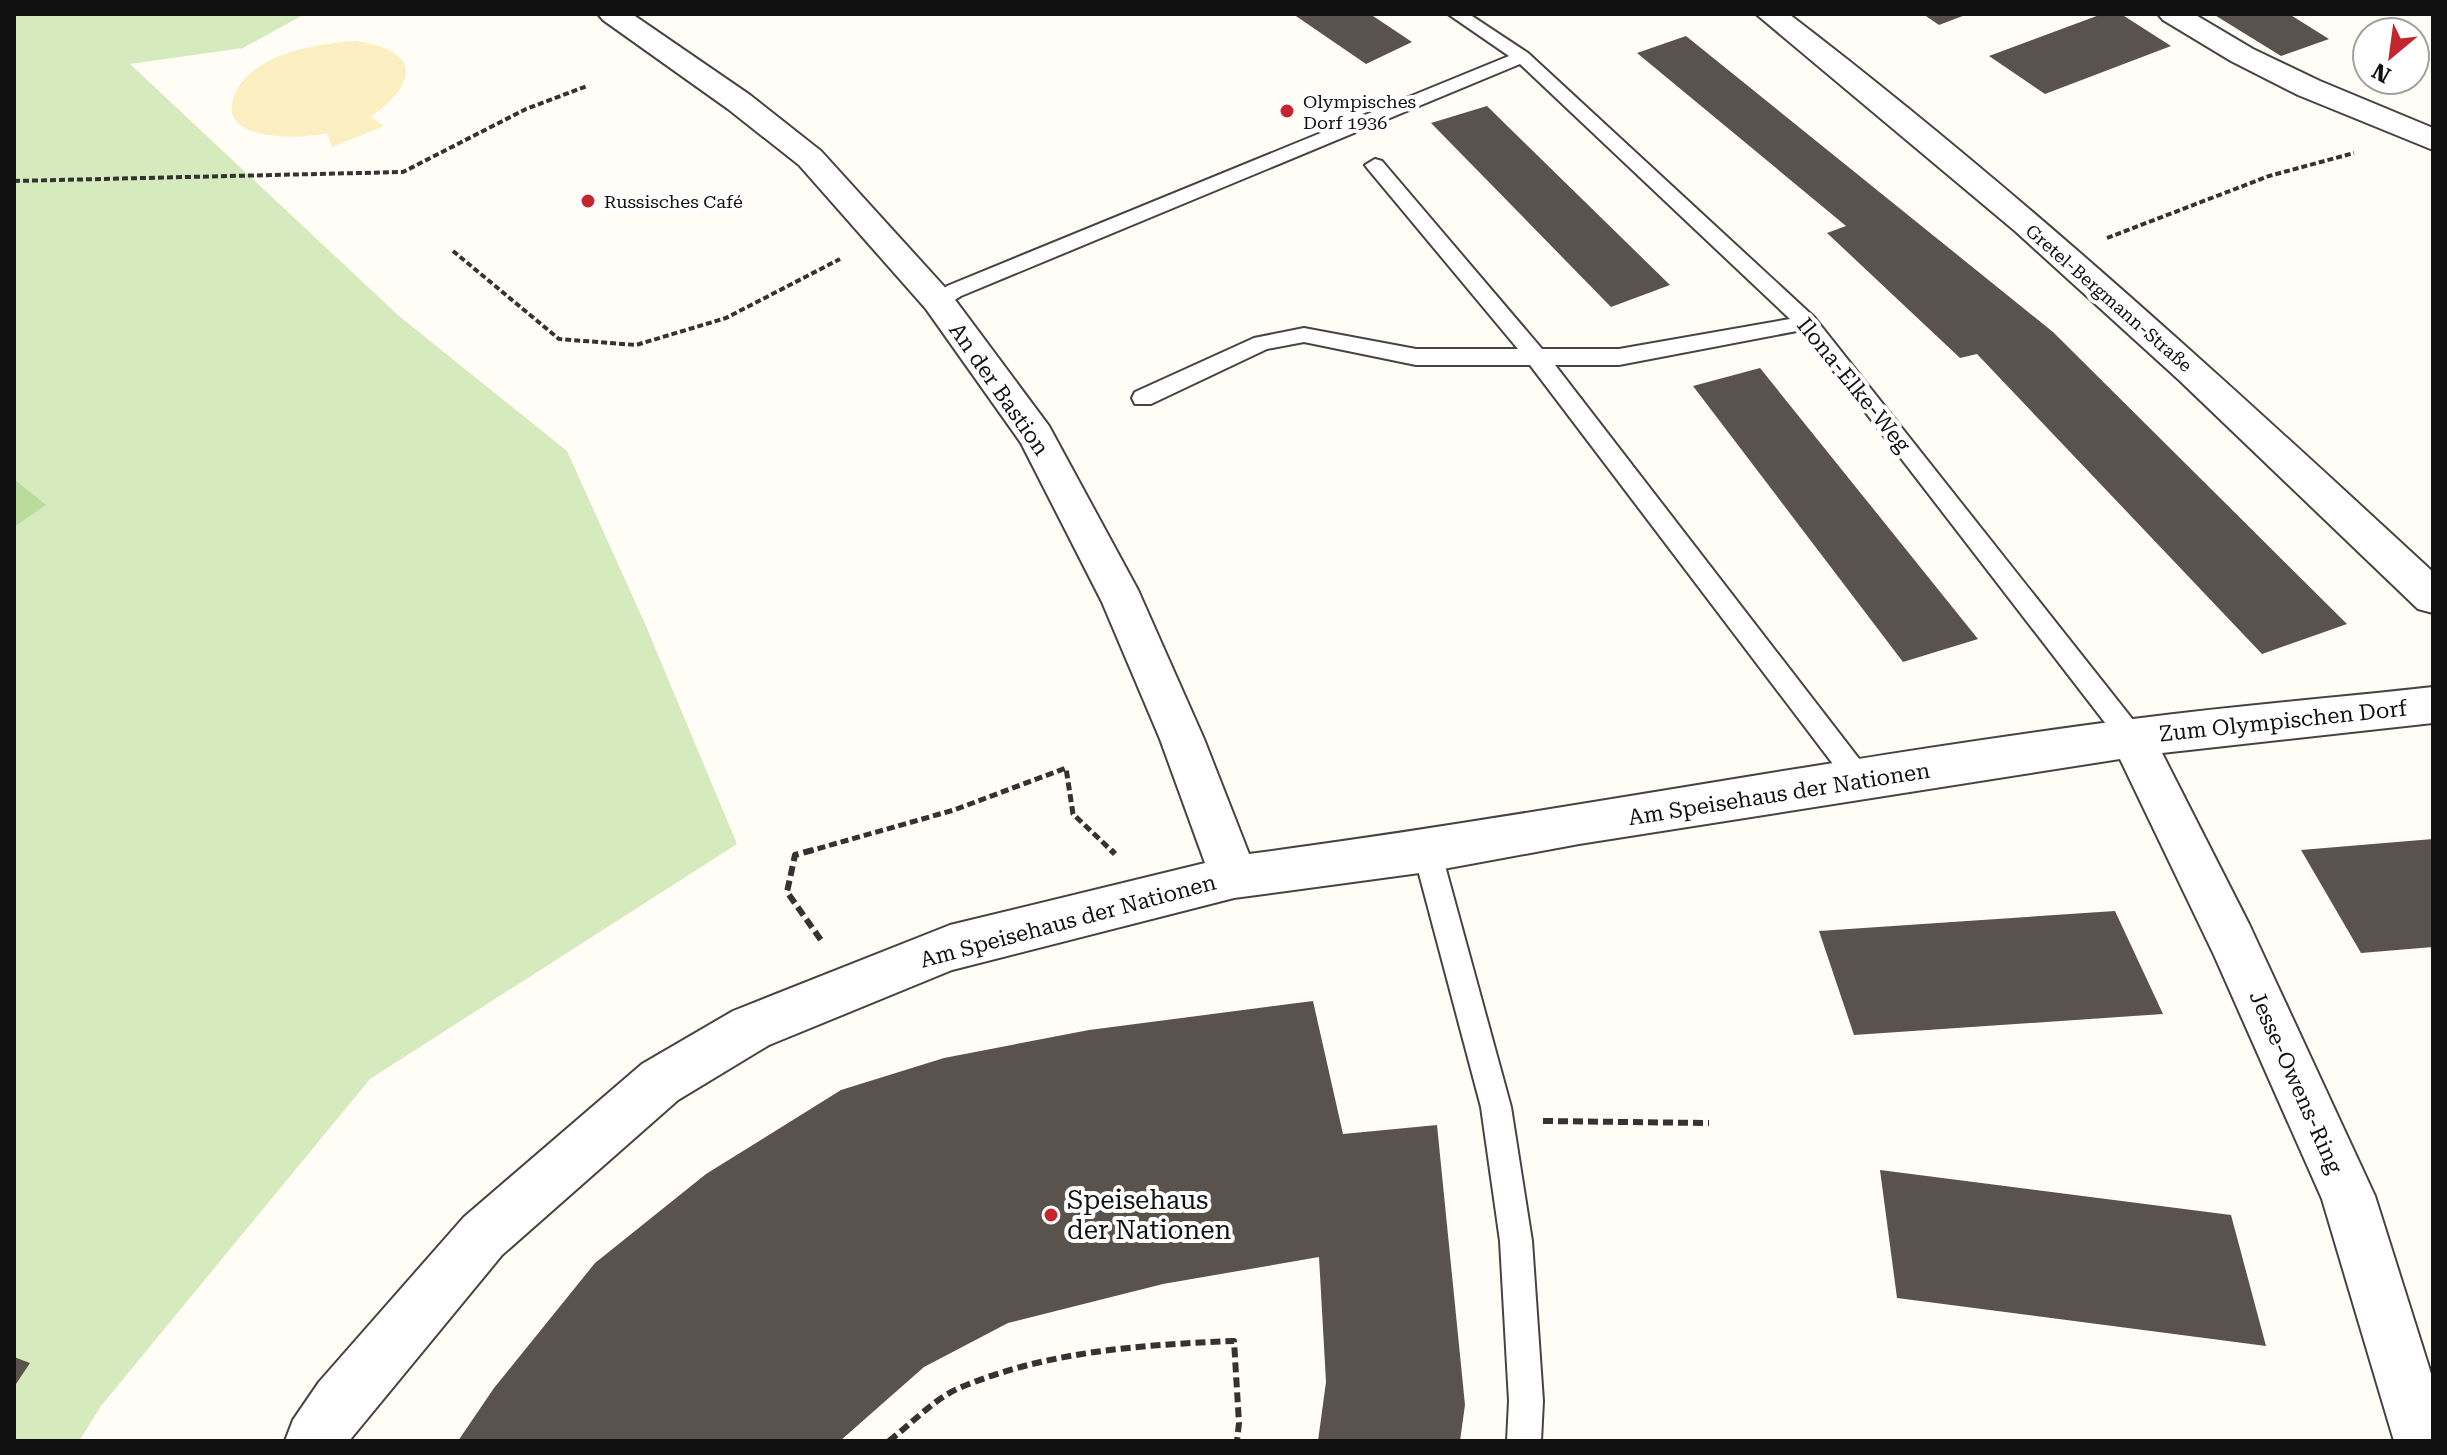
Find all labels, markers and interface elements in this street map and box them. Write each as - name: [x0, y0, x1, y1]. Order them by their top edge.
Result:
- north arrow: [2351, 16, 2431, 96]
- text: N: [2368, 58, 2395, 88]
- place label: Olympisches Dorf 1936: [1303, 91, 1416, 133]
- marker: Olympisches Dorf 1936: [1278, 102, 1296, 120]
- place label: Russisches Café: [604, 191, 743, 212]
- marker: Russisches Café: [579, 192, 597, 210]
- street label: Gretel-Bergmann-Straße: [2022, 220, 2197, 376]
- street label: Ilona-Elke-Weg: [1792, 313, 1916, 458]
- street label: An der Bastion: [944, 318, 1054, 460]
- street label: Zum Olympischen Dorf: [2158, 695, 2409, 746]
- street label: Am Speisehaus der Nationen: [1626, 758, 1932, 830]
- street label: Am Speisehaus der Nationen: [917, 869, 1219, 973]
- street label: Jesse-Owens-Ring: [2244, 987, 2348, 1178]
- place label: Speisehaus der Nationen: [1067, 1185, 1231, 1245]
- marker: Speisehaus der Nationen: [1042, 1206, 1060, 1224]

